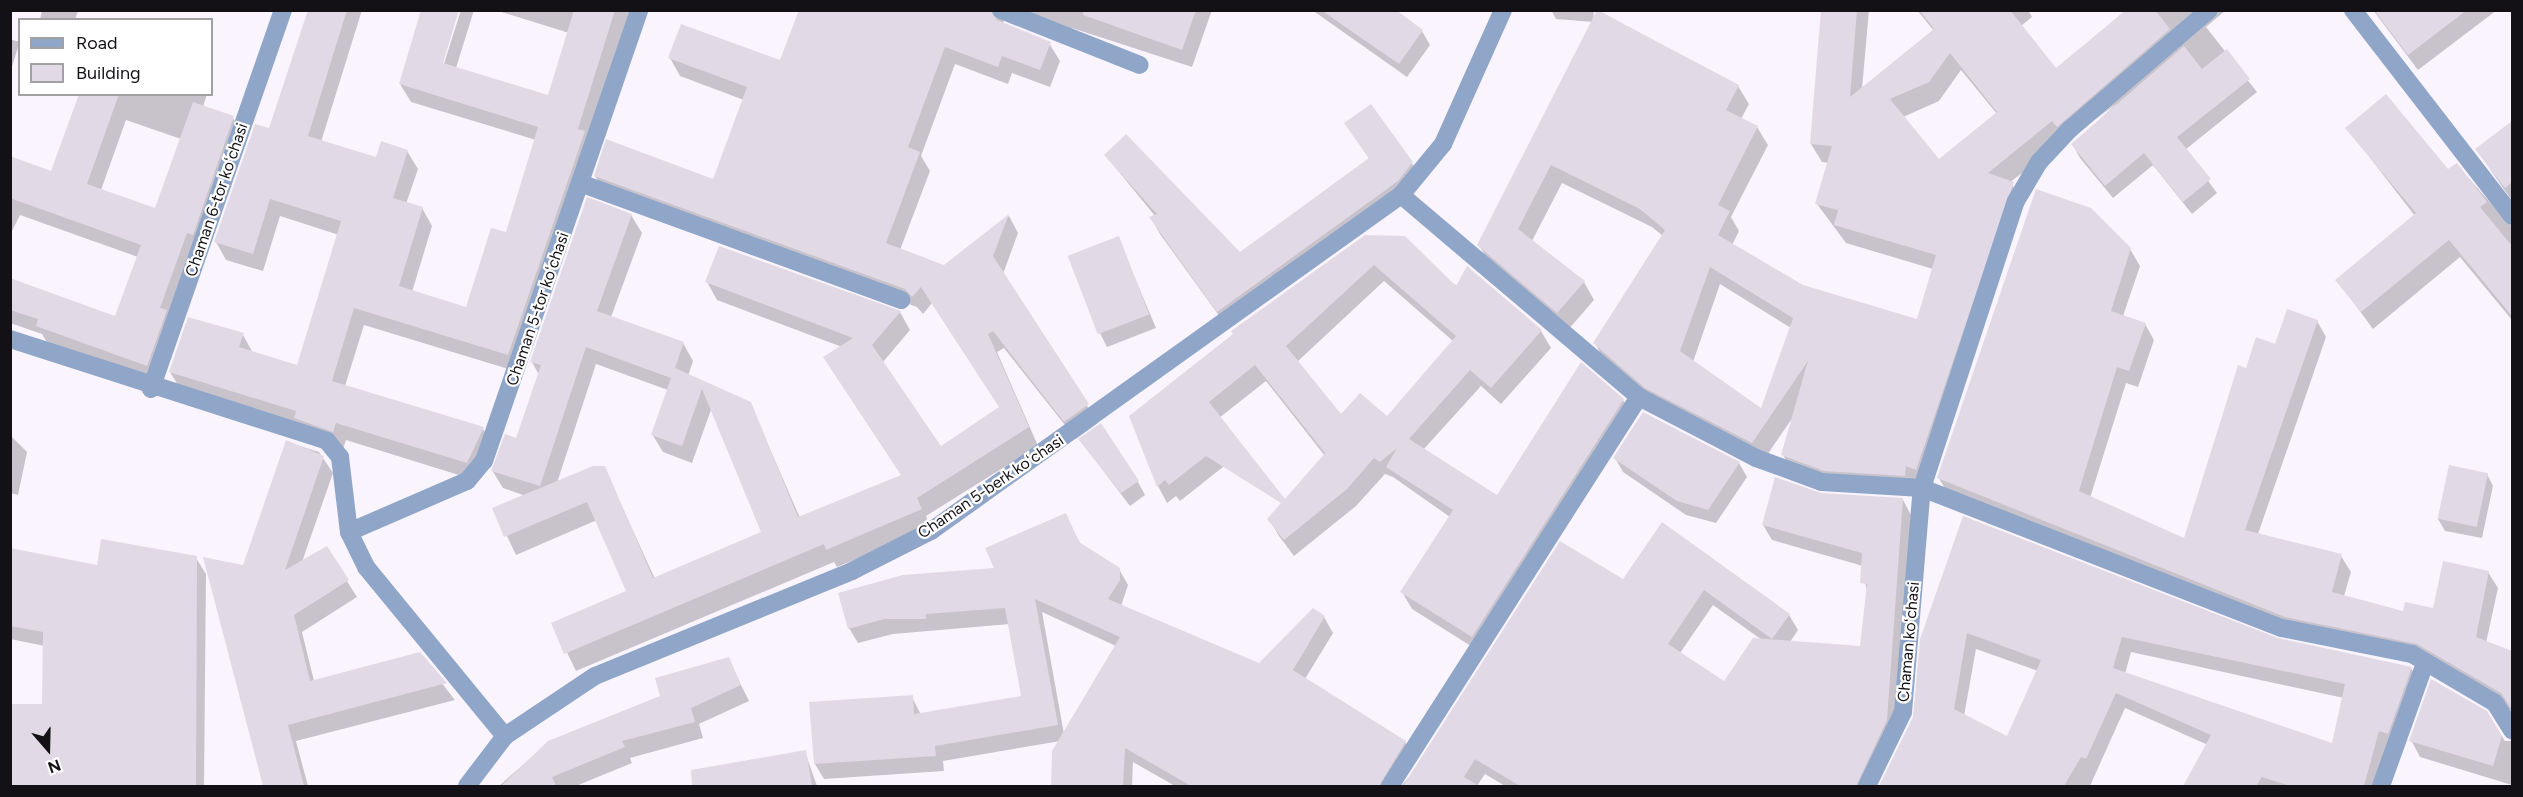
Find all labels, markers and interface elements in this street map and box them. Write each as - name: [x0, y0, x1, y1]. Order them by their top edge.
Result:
- legend: [18, 18, 213, 96]
- text: Road: [76, 32, 117, 54]
- text: Building: [76, 62, 141, 84]
- street label: Chaman 6-tor koʻchasi: [182, 121, 252, 279]
- street label: Chaman 5-tor koʻchasi: [503, 230, 573, 388]
- street label: Chaman 5-berk koʻchasi: [914, 431, 1068, 543]
- street label: Chaman koʻchasi: [1894, 581, 1924, 703]
- north arrow: [18, 719, 78, 779]
- text: N: [45, 755, 63, 777]

